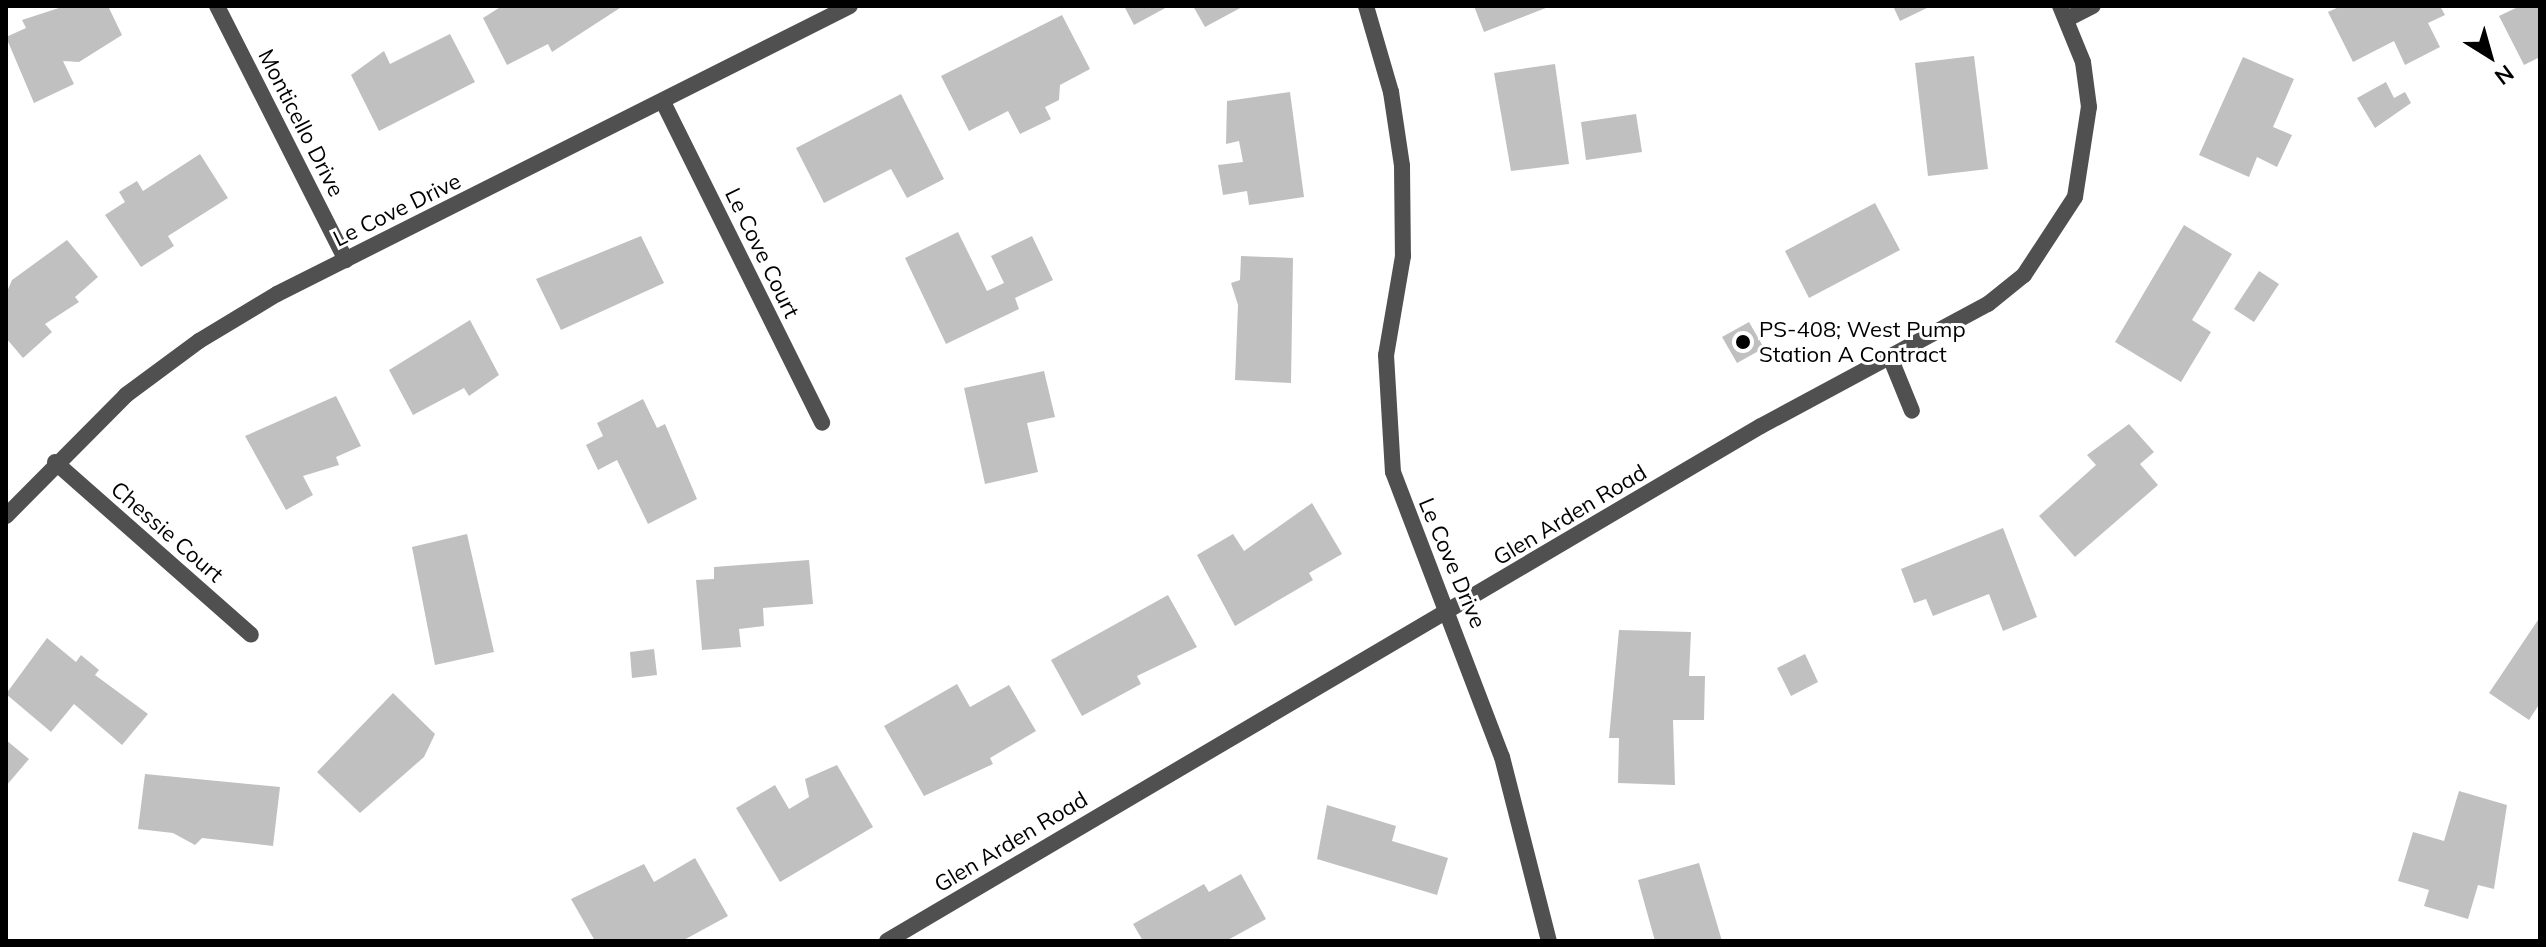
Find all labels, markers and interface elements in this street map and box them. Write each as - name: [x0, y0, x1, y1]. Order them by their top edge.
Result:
- north arrow: [2450, 16, 2530, 96]
- street label: Monticello Drive: [253, 45, 349, 201]
- text: N: [2489, 59, 2520, 91]
- street label: Le Cove Drive: [329, 168, 465, 252]
- street label: Le Cove Court: [719, 184, 805, 322]
- place label: PS-408; West Pump Station A Contract: [1759, 316, 1966, 368]
- marker: PS-408; West Pump Station A Contract: [1734, 333, 1752, 351]
- street label: Glen Arden Road: [1489, 459, 1651, 571]
- street label: Chessie Court: [105, 476, 229, 588]
- street label: Le Cove Drive: [1413, 494, 1491, 632]
- street label: Glen Arden Road: [930, 786, 1092, 898]

